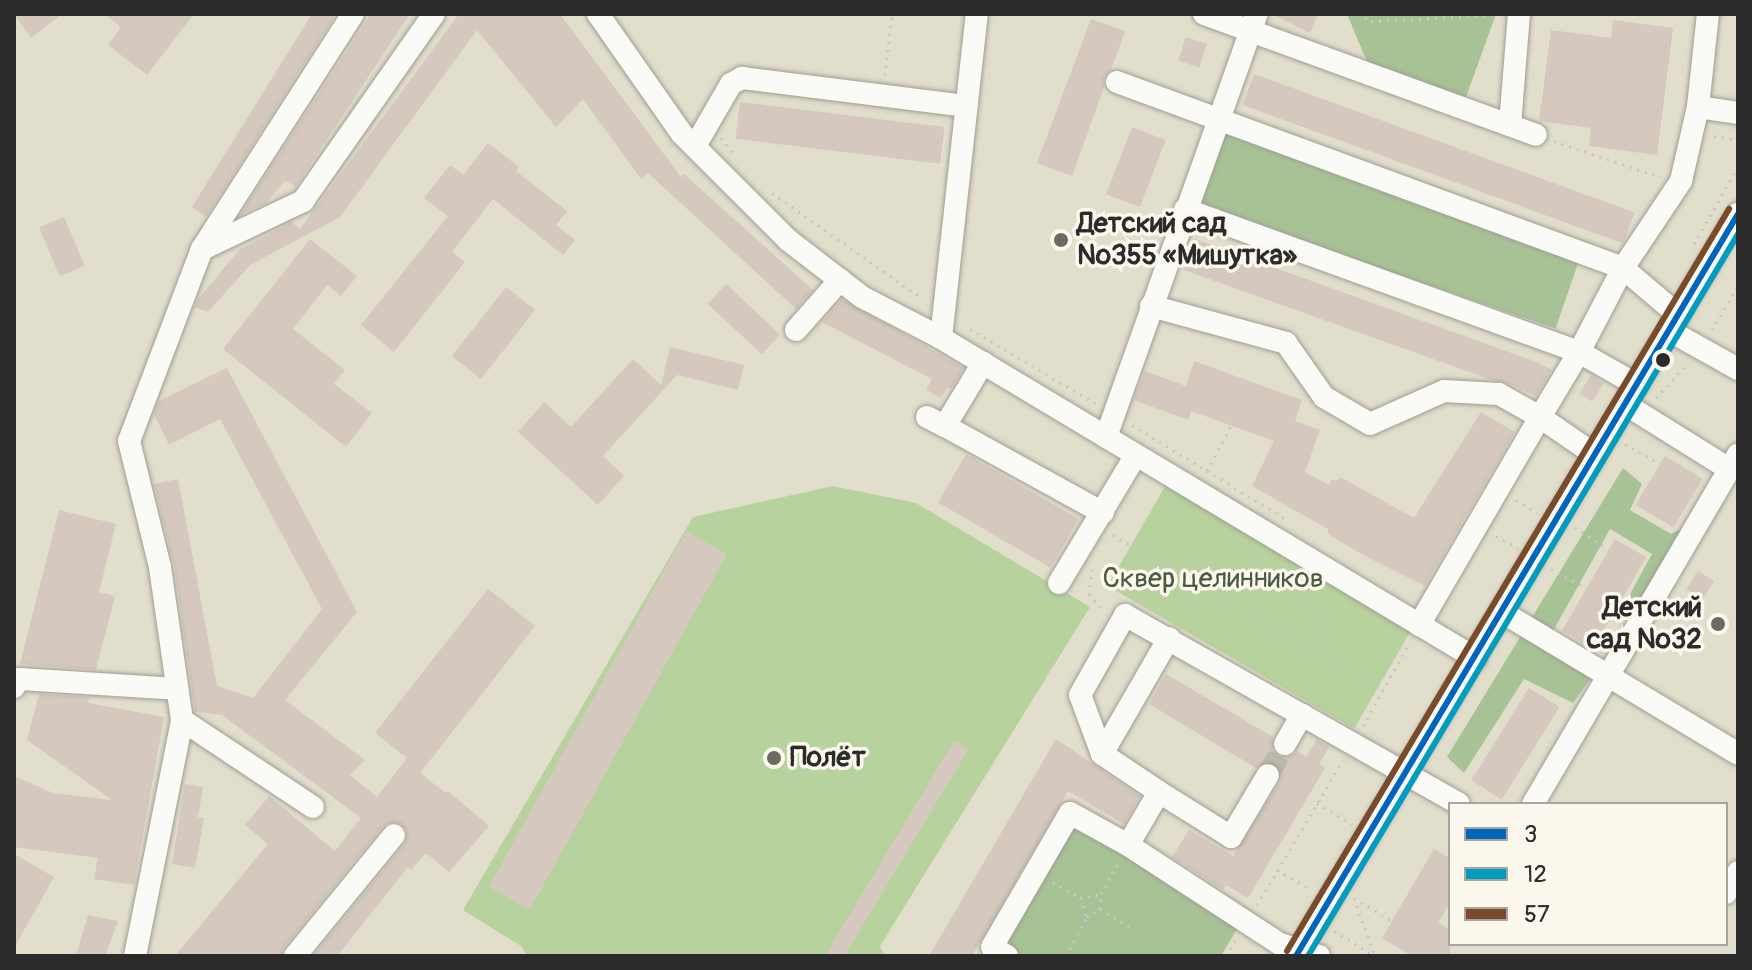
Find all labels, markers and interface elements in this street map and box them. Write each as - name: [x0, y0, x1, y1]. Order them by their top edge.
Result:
- place label: Детский сад №355 «Мишутка»: [1077, 207, 1297, 273]
- marker: Детский сад №355 «Мишутка»: [1052, 231, 1070, 249]
- unlabelled marker: [1655, 352, 1671, 368]
- park label: Сквер целинников: [1103, 562, 1323, 596]
- place label: Детский сад №32: [1587, 591, 1702, 657]
- marker: Детский сад №32: [1709, 615, 1727, 633]
- place label: Полёт: [790, 741, 866, 775]
- marker: Полёт: [765, 749, 783, 767]
- legend: [1448, 802, 1728, 946]
- text: 3: [1524, 820, 1537, 849]
- text: 12: [1524, 860, 1547, 889]
- text: 57: [1524, 900, 1550, 929]

